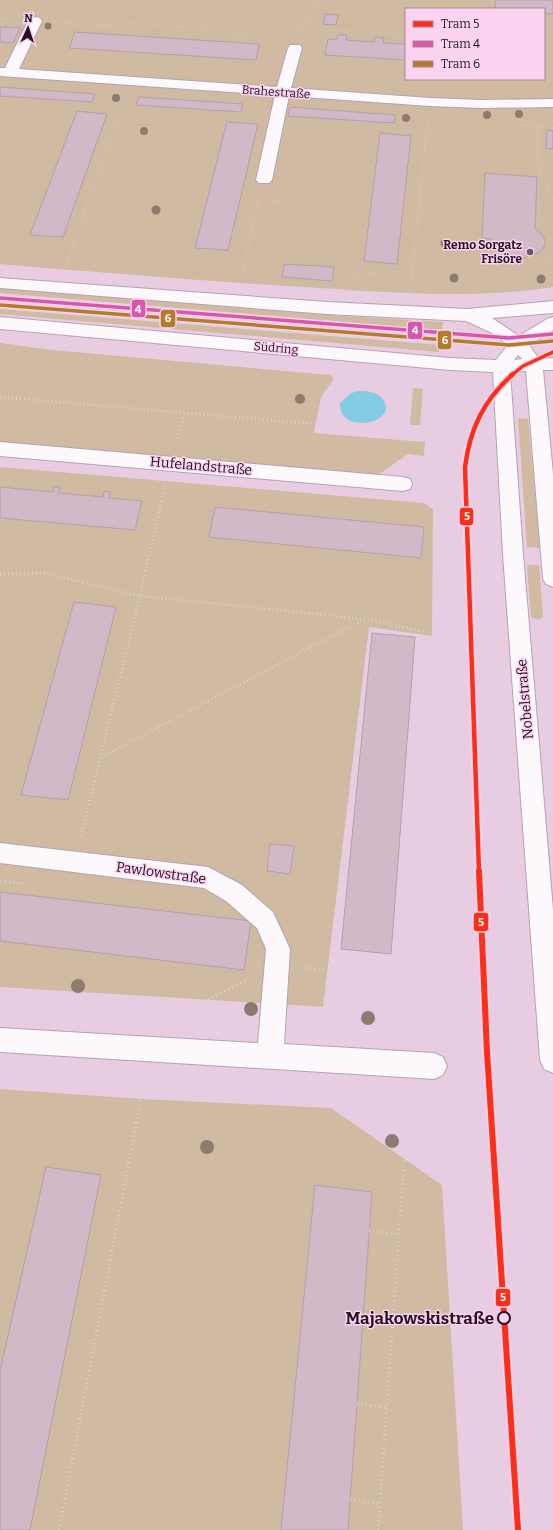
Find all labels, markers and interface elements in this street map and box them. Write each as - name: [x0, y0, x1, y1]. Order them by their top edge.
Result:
- north arrow: [8, 8, 48, 48]
- legend: [405, 8, 545, 80]
- text: N: [24, 12, 34, 25]
- text: Tram 5: [441, 17, 479, 31]
- text: Tram 4: [441, 37, 480, 51]
- text: Tram 6: [441, 57, 480, 71]
- street label: Brahestraße: [241, 83, 311, 101]
- place label: Remo Sorgatz Frisöre: [443, 238, 522, 266]
- marker: Remo Sorgatz Frisöre: [525, 247, 535, 257]
- line badge: 4: [131, 299, 146, 318]
- text: 4: [135, 303, 142, 316]
- line badge: 6: [160, 309, 176, 328]
- text: 6: [165, 312, 172, 325]
- line badge: 4: [407, 321, 423, 340]
- text: 4: [412, 324, 419, 337]
- line badge: 6: [437, 330, 452, 350]
- text: 6: [442, 334, 449, 347]
- street label: Südring: [253, 339, 299, 357]
- street label: Hufelandstraße: [149, 453, 253, 479]
- line badge: 5: [459, 507, 474, 526]
- text: 5: [464, 510, 470, 523]
- street label: Nobelstraße: [513, 658, 537, 740]
- street label: Pawlowstraße: [115, 858, 207, 888]
- line badge: 5: [473, 912, 489, 932]
- text: 5: [478, 916, 484, 929]
- line badge: 5: [495, 1288, 511, 1307]
- text: 5: [500, 1291, 506, 1304]
- place label: Majakowskistraße: [345, 1308, 494, 1329]
- marker: Majakowskistraße: [497, 1311, 511, 1325]

